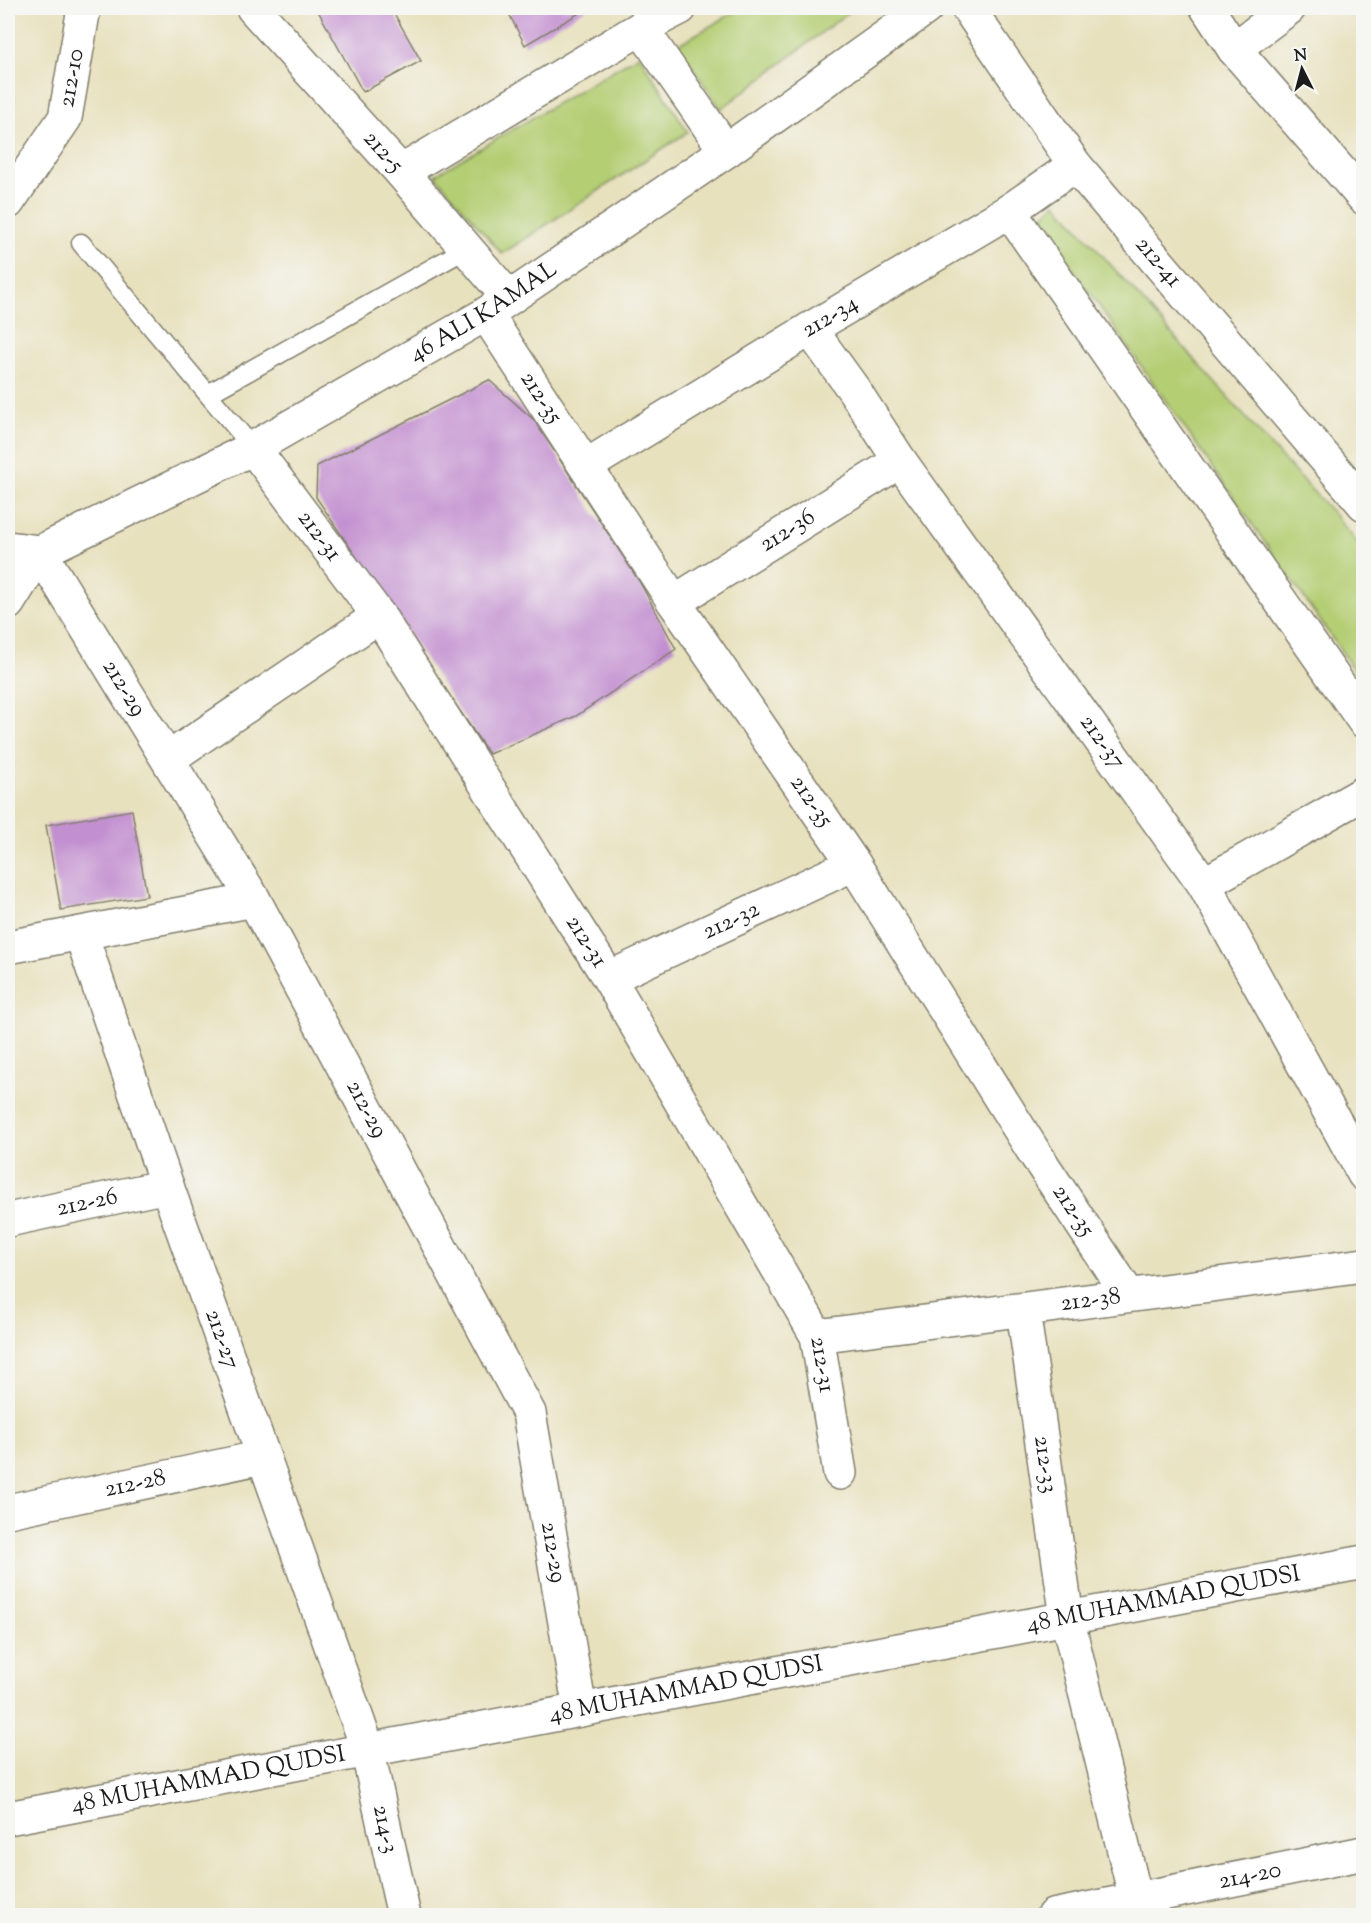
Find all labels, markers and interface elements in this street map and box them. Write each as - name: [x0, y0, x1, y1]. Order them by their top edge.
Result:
- north arrow: [1272, 39, 1332, 99]
- text: N: [1293, 44, 1308, 69]
- street label: 212-10: [50, 46, 94, 110]
- street label: 212-5: [355, 123, 411, 181]
- street label: 212-41: [1126, 229, 1190, 295]
- street label: 46 ALI KAMAL: [403, 253, 565, 371]
- street label: 212-34: [795, 287, 865, 347]
- street label: 212-35: [511, 365, 570, 431]
- street label: 212-36: [753, 501, 822, 561]
- street label: 212-31: [288, 503, 350, 569]
- street label: 212-29: [93, 653, 154, 723]
- street label: 212-37: [1071, 708, 1134, 777]
- street label: 212-35: [781, 769, 841, 835]
- street label: 212-32: [697, 893, 766, 949]
- street label: 212-31: [556, 909, 616, 975]
- street label: 212-29: [337, 1074, 396, 1144]
- street label: 212-35: [1043, 1178, 1103, 1244]
- street label: 212-26: [53, 1180, 121, 1226]
- street label: 212-38: [1058, 1280, 1123, 1321]
- street label: 212-27: [195, 1304, 248, 1374]
- street label: 212-31: [800, 1334, 843, 1395]
- street label: 212-33: [1024, 1433, 1066, 1496]
- street label: 212-28: [101, 1461, 169, 1507]
- street label: 212-29: [531, 1519, 575, 1586]
- street label: 48 MUHAMMAD QUDSI: [1024, 1557, 1303, 1642]
- street label: 48 MUHAMMAD QUDSI: [546, 1647, 826, 1732]
- street label: 48 MUHAMMAD QUDSI: [69, 1738, 348, 1823]
- street label: 214-3: [363, 1802, 407, 1857]
- street label: 214-20: [1216, 1853, 1284, 1899]

